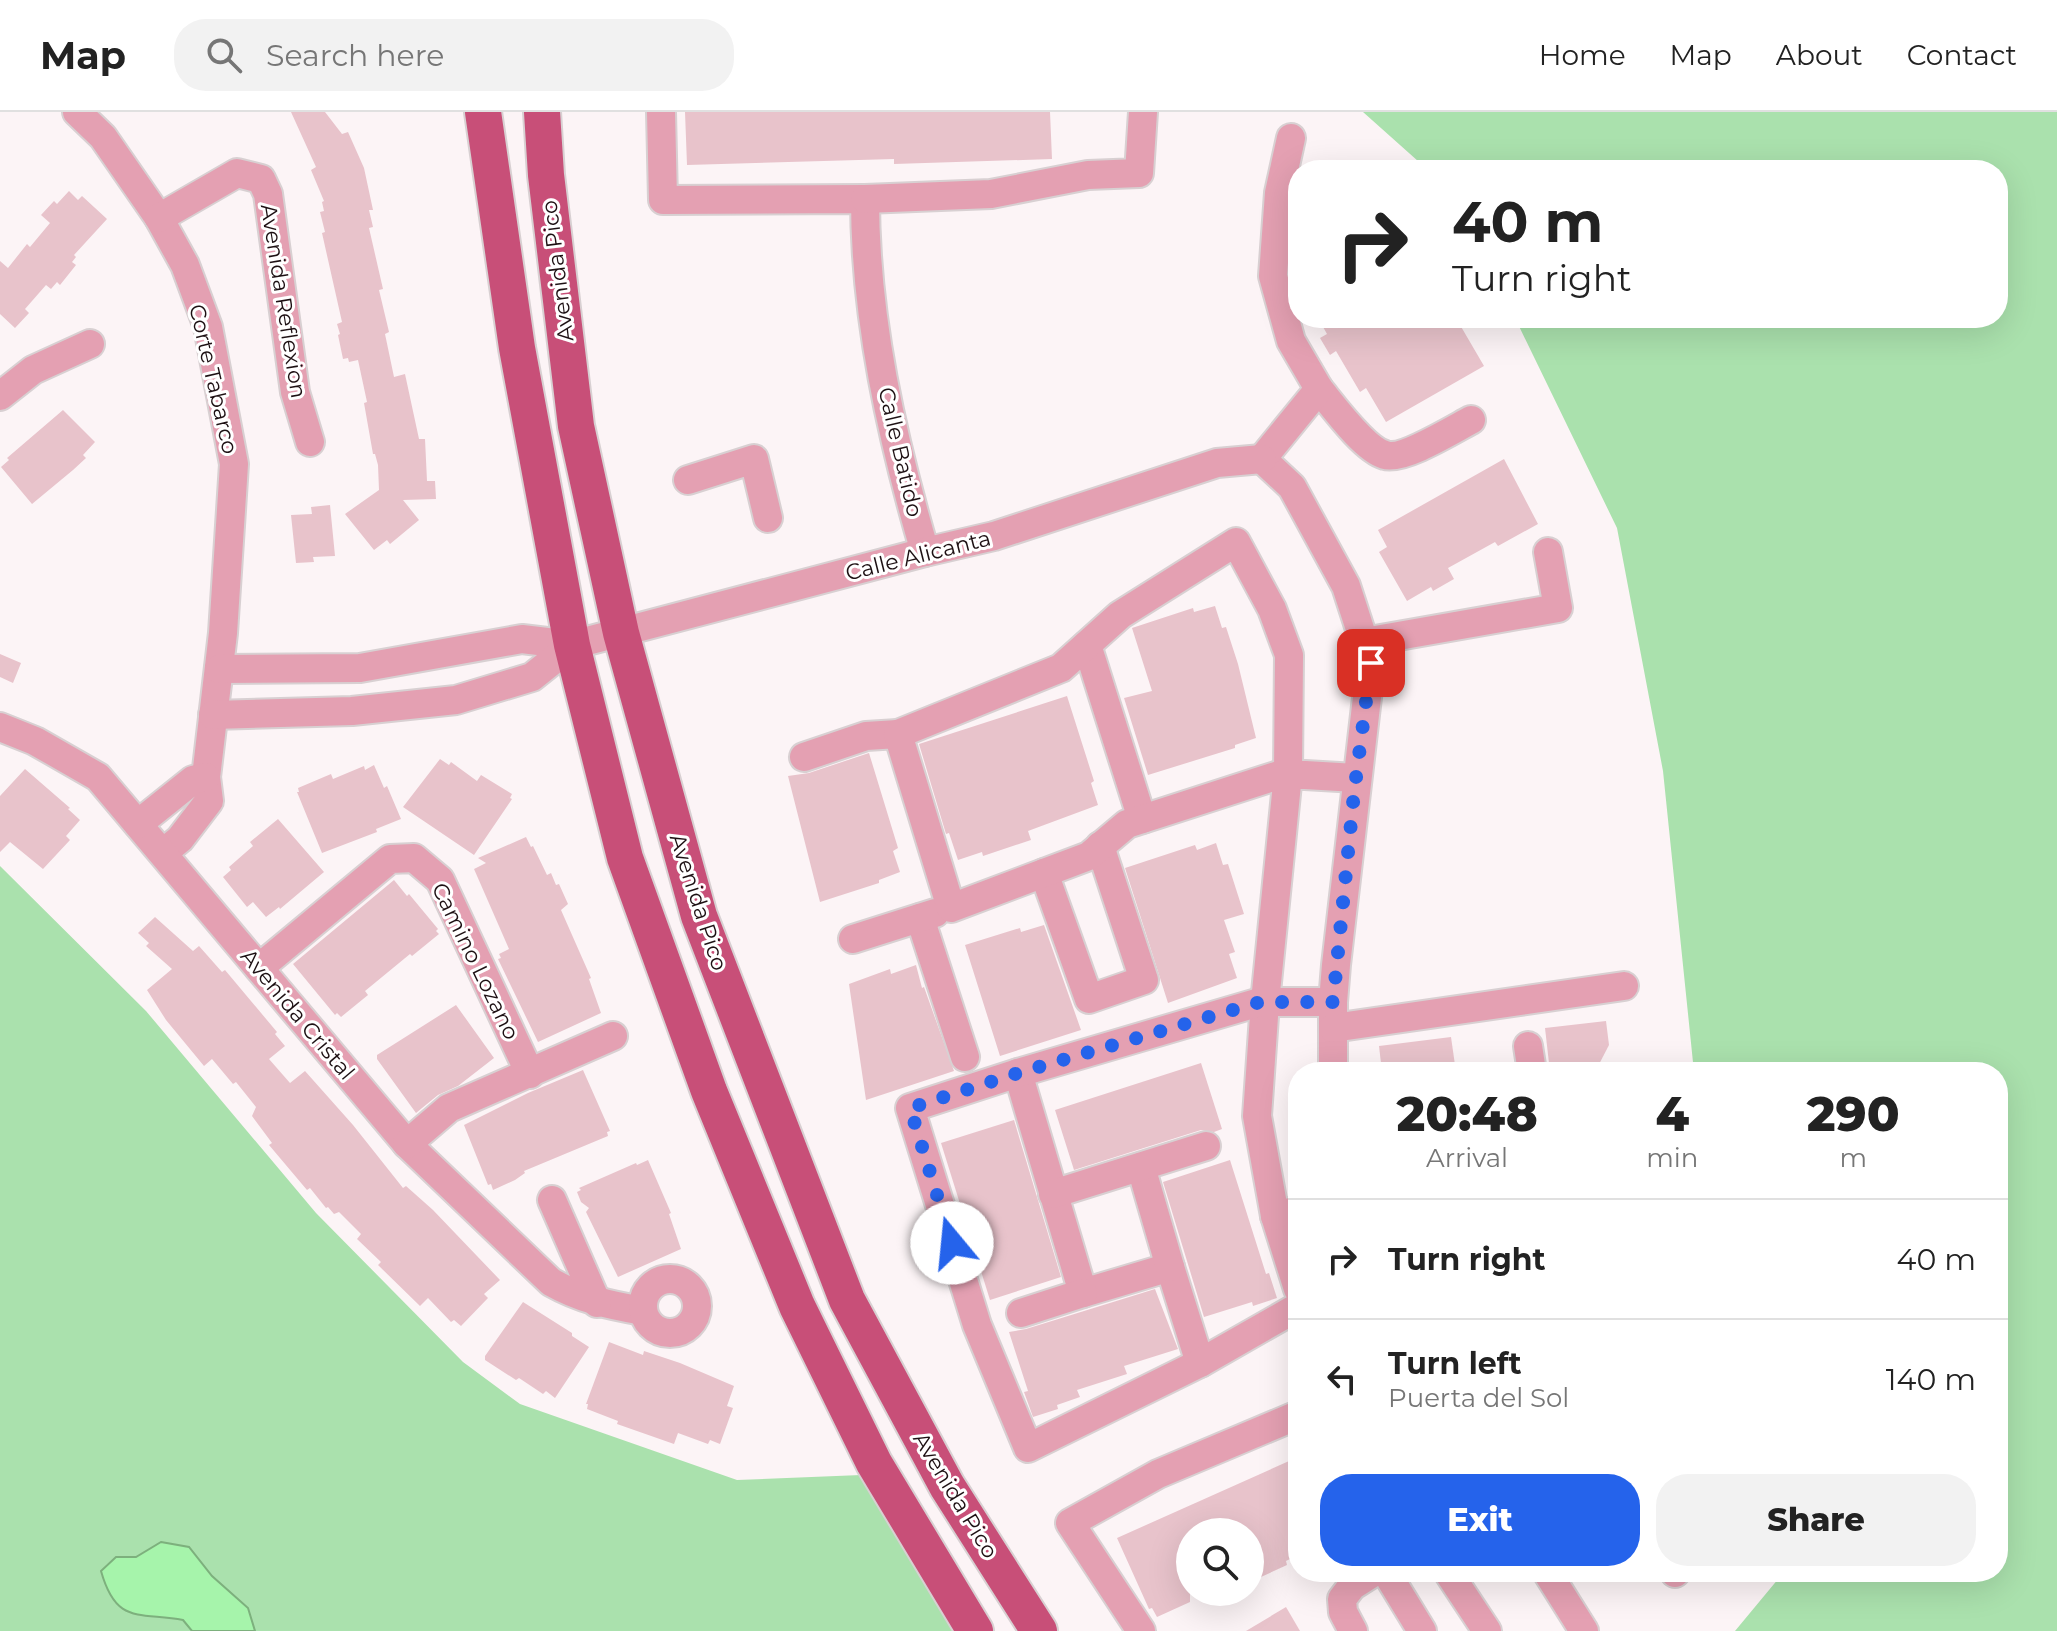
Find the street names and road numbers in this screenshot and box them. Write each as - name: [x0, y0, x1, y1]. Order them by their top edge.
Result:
- street label: Avenida Pico: [535, 199, 580, 343]
- street label: Avenida Reflexion: [255, 202, 312, 400]
- street label: Corte Tabarco: [183, 302, 244, 457]
- street label: Calle Batido: [872, 385, 929, 520]
- street label: Calle Alicanta: [843, 524, 993, 587]
- street label: Avenida Pico: [664, 830, 733, 974]
- street label: Camino Lozano: [426, 878, 525, 1044]
- street label: Avenida Cristal: [235, 943, 360, 1085]
- street label: Avenida Pico: [907, 1427, 1004, 1563]

